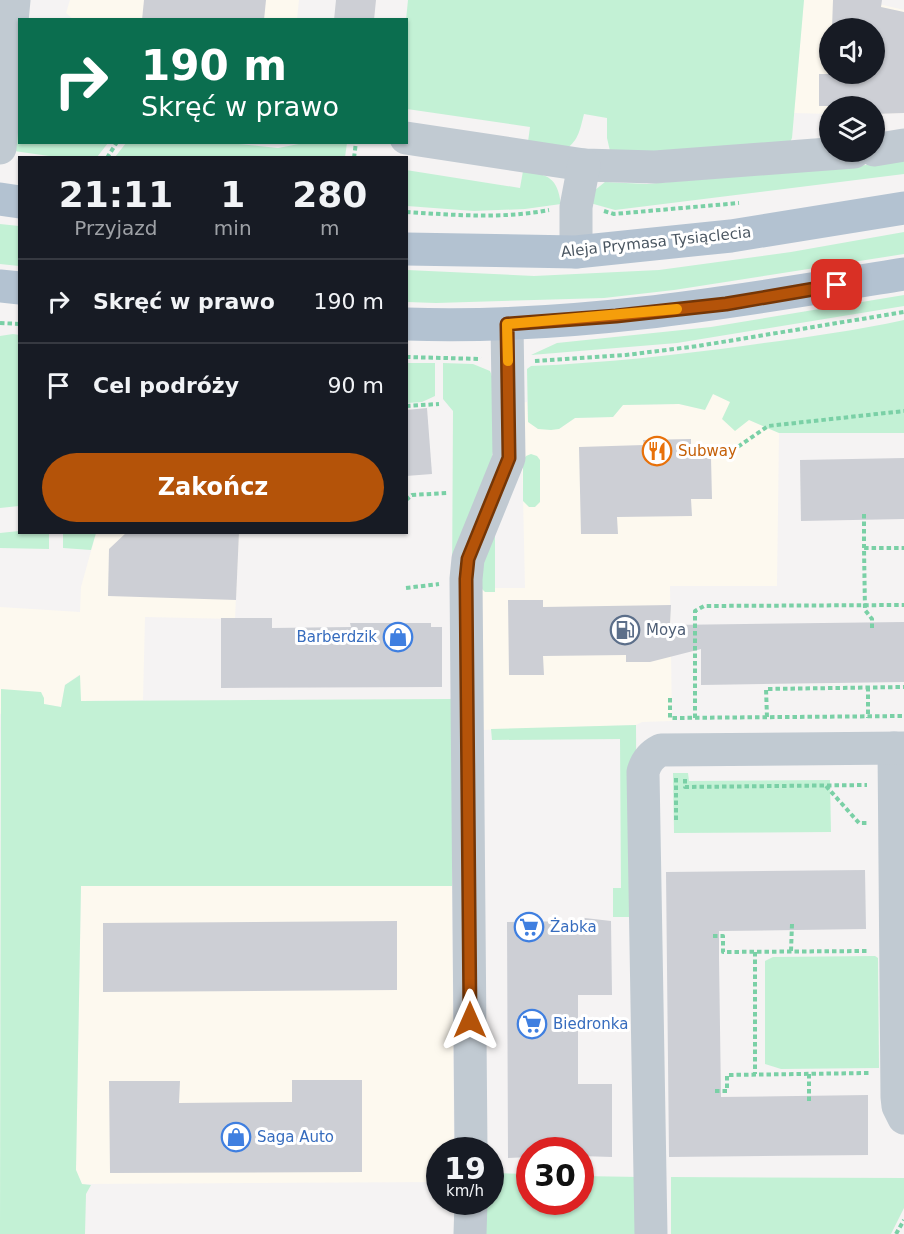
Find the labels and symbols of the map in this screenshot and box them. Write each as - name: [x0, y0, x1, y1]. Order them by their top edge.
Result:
- street label: Aleja Prymasa Tysiąclecia: [560, 223, 752, 261]
- pin: [811, 259, 862, 310]
- restaurant icon: Subway: [641, 435, 673, 467]
- place label: Subway: [678, 442, 737, 460]
- fuel station icon: Moya: [609, 614, 641, 646]
- shop icon: Barberdzik: [382, 621, 414, 653]
- place label: Moya: [646, 621, 686, 639]
- place label: Barberdzik: [296, 628, 377, 646]
- supermarket icon: Żabka: [513, 911, 545, 943]
- place label: Żabka: [550, 917, 597, 936]
- position arrow: [438, 988, 502, 1052]
- supermarket icon: Biedronka: [516, 1008, 548, 1040]
- place label: Biedronka: [553, 1015, 628, 1033]
- shop icon: Saga Auto: [220, 1121, 252, 1153]
- place label: Saga Auto: [257, 1128, 334, 1146]
- speed limit sign: 30: [516, 1137, 594, 1215]

